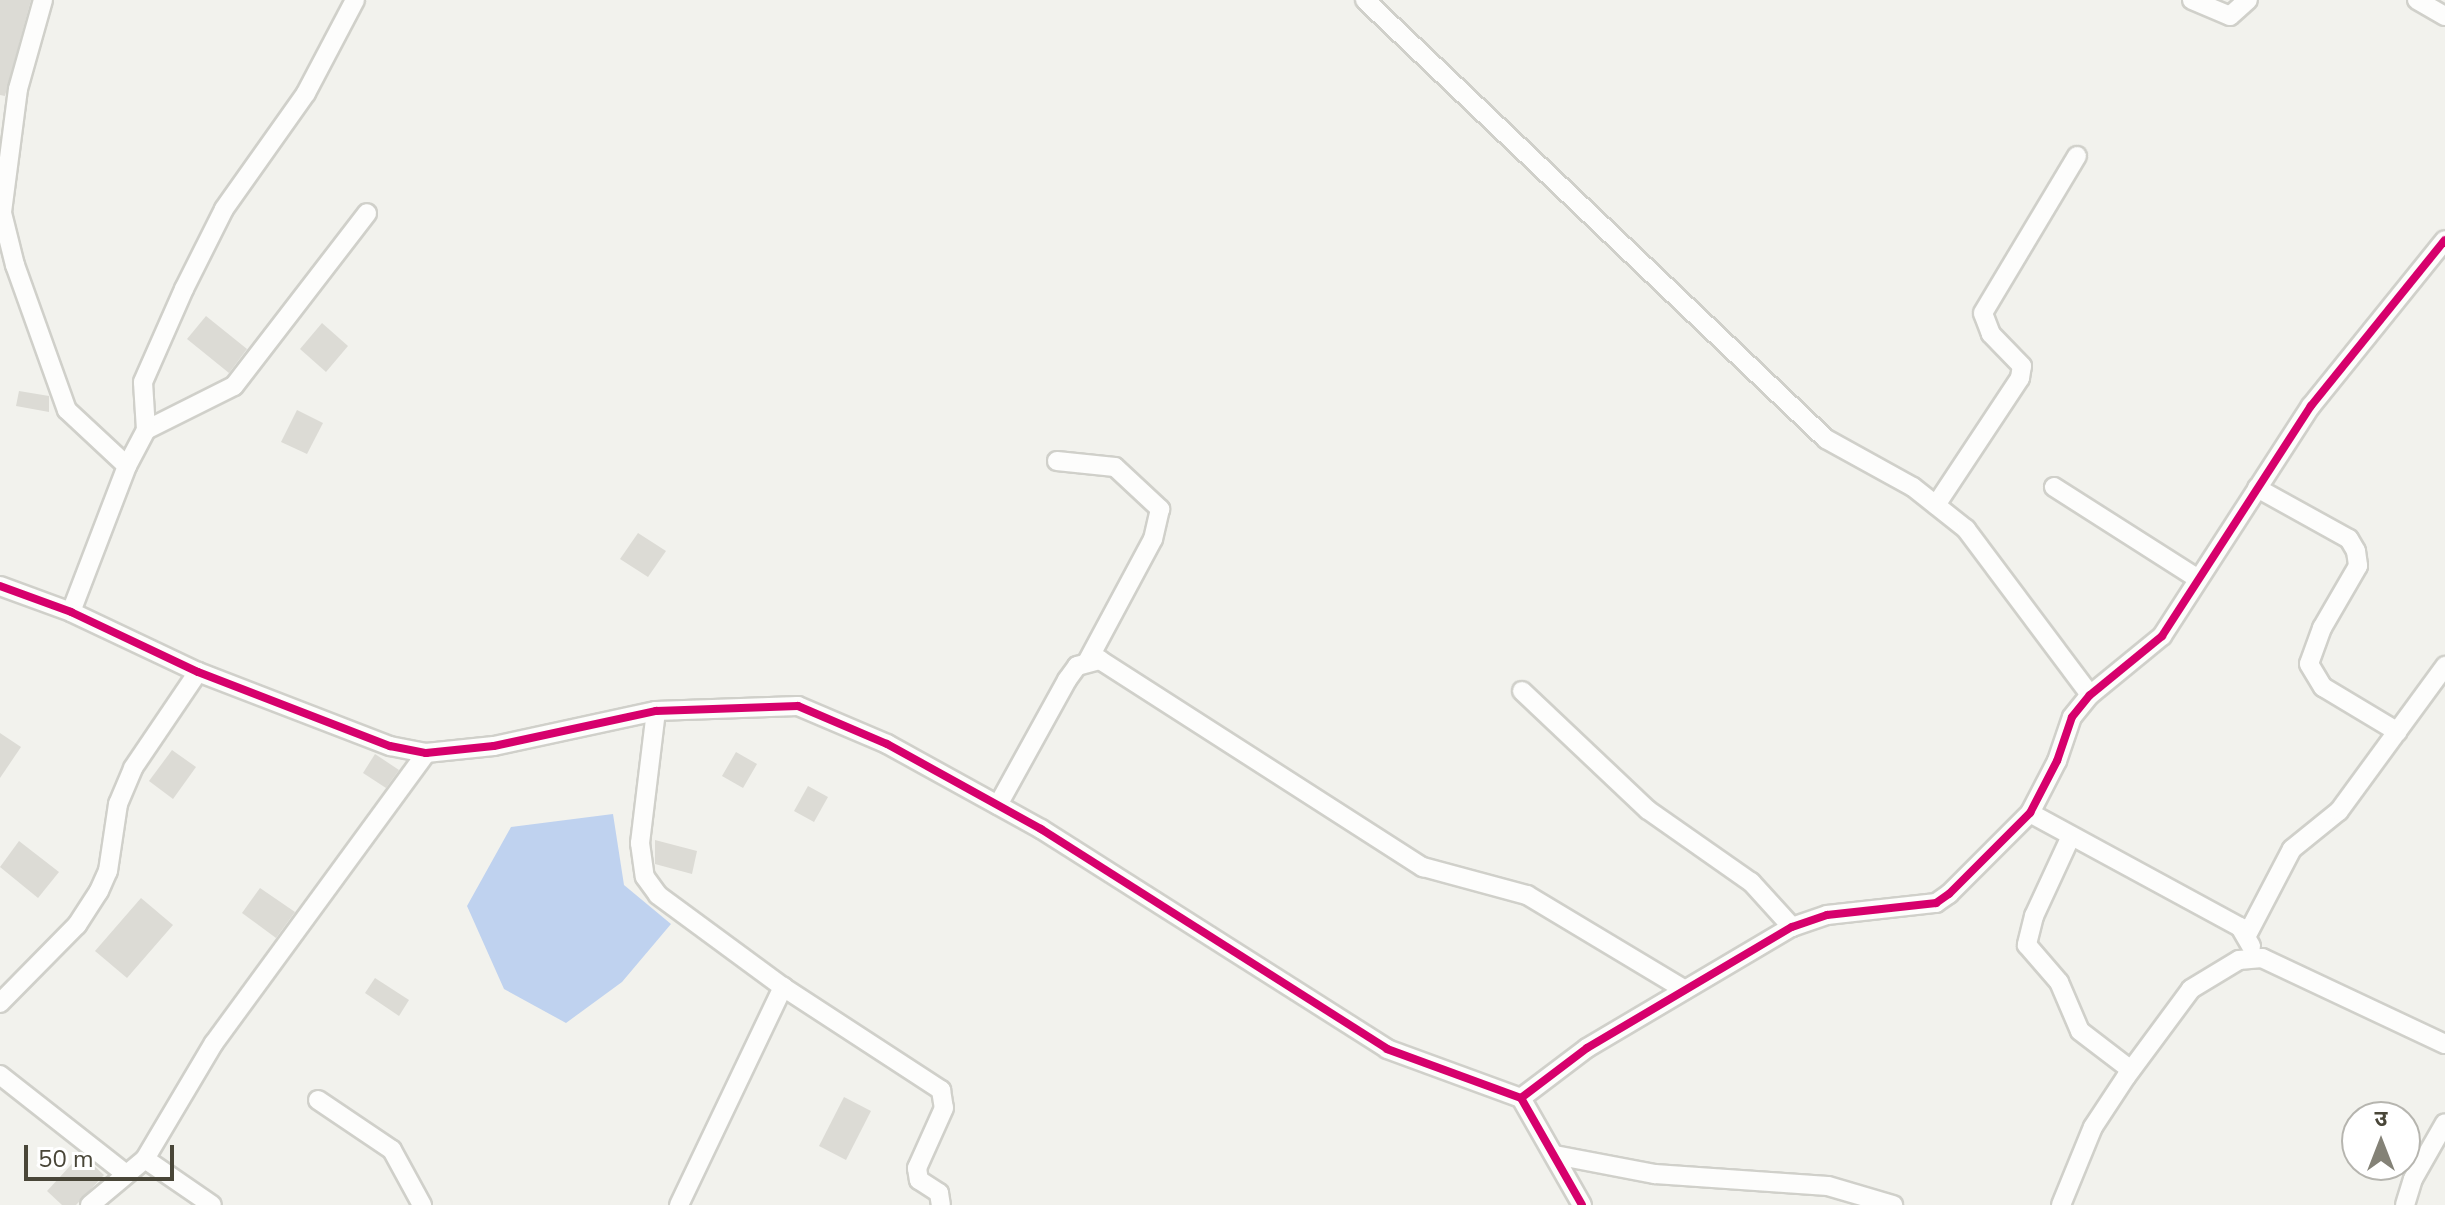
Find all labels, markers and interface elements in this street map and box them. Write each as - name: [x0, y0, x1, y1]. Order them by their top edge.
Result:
- north arrow: [2341, 1101, 2421, 1181]
- text: उ: [2375, 1104, 2387, 1134]
- scale bar: [28, 1129, 178, 1179]
- text: 50 m: [38, 1143, 94, 1175]

